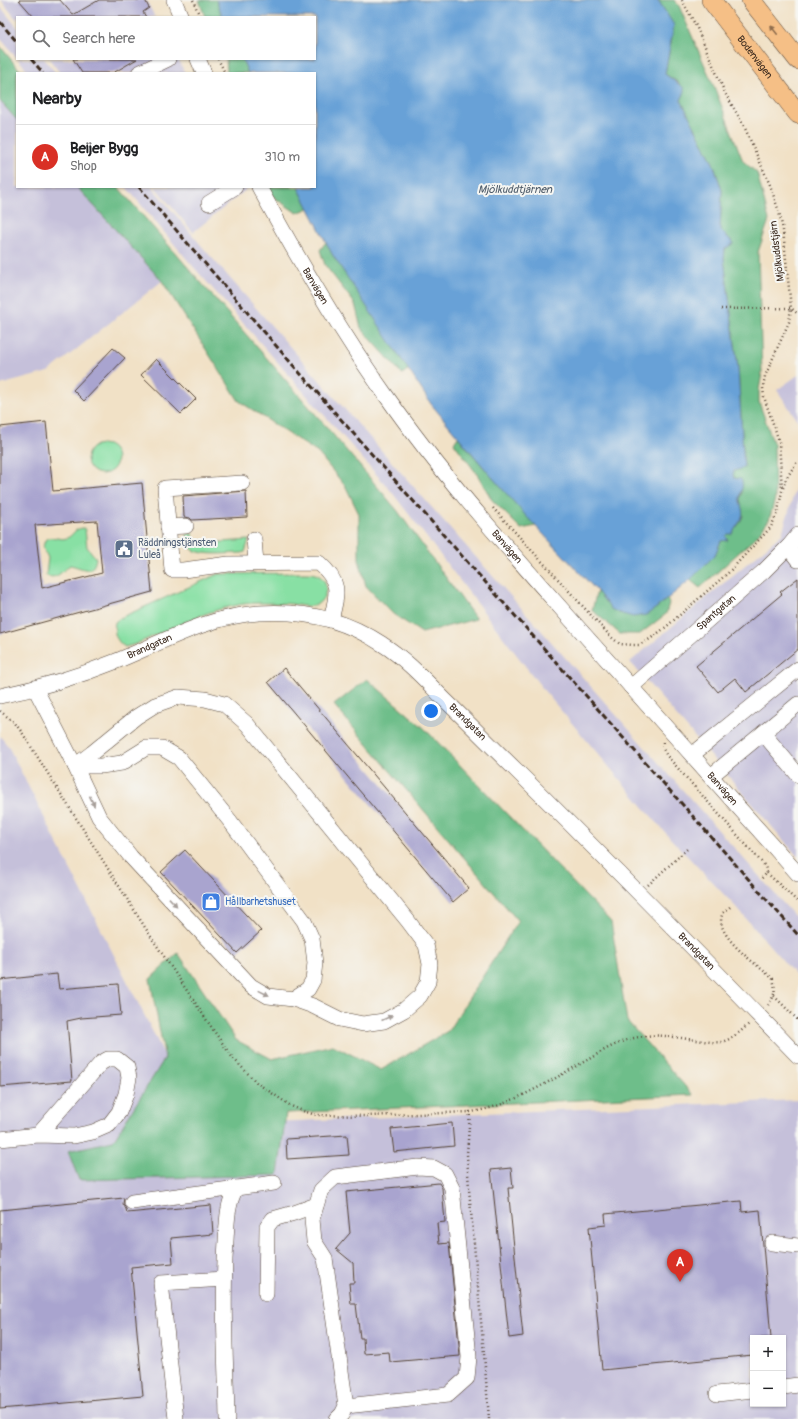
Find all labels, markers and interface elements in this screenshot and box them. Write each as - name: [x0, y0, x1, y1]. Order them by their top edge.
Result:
- search box: [16, 16, 316, 60]
- one-way arrow: [770, 25, 779, 36]
- icon: search: [30, 27, 52, 49]
- text: Search here: [62, 29, 135, 48]
- street label: Bodenvägen: [734, 33, 775, 81]
- text: Nearby: [32, 88, 81, 109]
- text: Beijer Bygg: [70, 139, 138, 158]
- text: A: [41, 149, 49, 165]
- text: 310 m: [264, 149, 300, 165]
- text: Shop: [70, 158, 97, 174]
- water label: Mjölkuddtjärnen: [478, 183, 553, 196]
- street label: Mjölkuddstjärn: [767, 220, 787, 282]
- street label: Banvägen: [300, 266, 331, 307]
- street label: Banvägen: [489, 528, 525, 566]
- place label: Räddningstjänsten Luleå: [138, 537, 217, 561]
- public building icon: Räddningstjänsten Luleå: [113, 538, 135, 560]
- street label: Spantgatan: [694, 592, 738, 633]
- street label: Brandgatan: [125, 631, 174, 662]
- your location: [421, 701, 441, 721]
- street label: Brandgatan: [446, 701, 489, 743]
- street label: Banvägen: [704, 770, 740, 808]
- one-way arrow: [89, 796, 95, 807]
- shop icon: Hållbarhetshuset: [200, 891, 222, 913]
- place label: Hållbarhetshuset: [225, 895, 297, 908]
- one-way arrow: [168, 897, 177, 907]
- street label: Brandgatan: [675, 930, 717, 973]
- one-way arrow: [258, 990, 270, 996]
- one-way arrow: [382, 1015, 394, 1021]
- pin: A: [667, 1249, 693, 1282]
- map controls: [750, 1335, 786, 1407]
- button: +: [750, 1335, 786, 1371]
- button: −: [750, 1371, 786, 1407]

